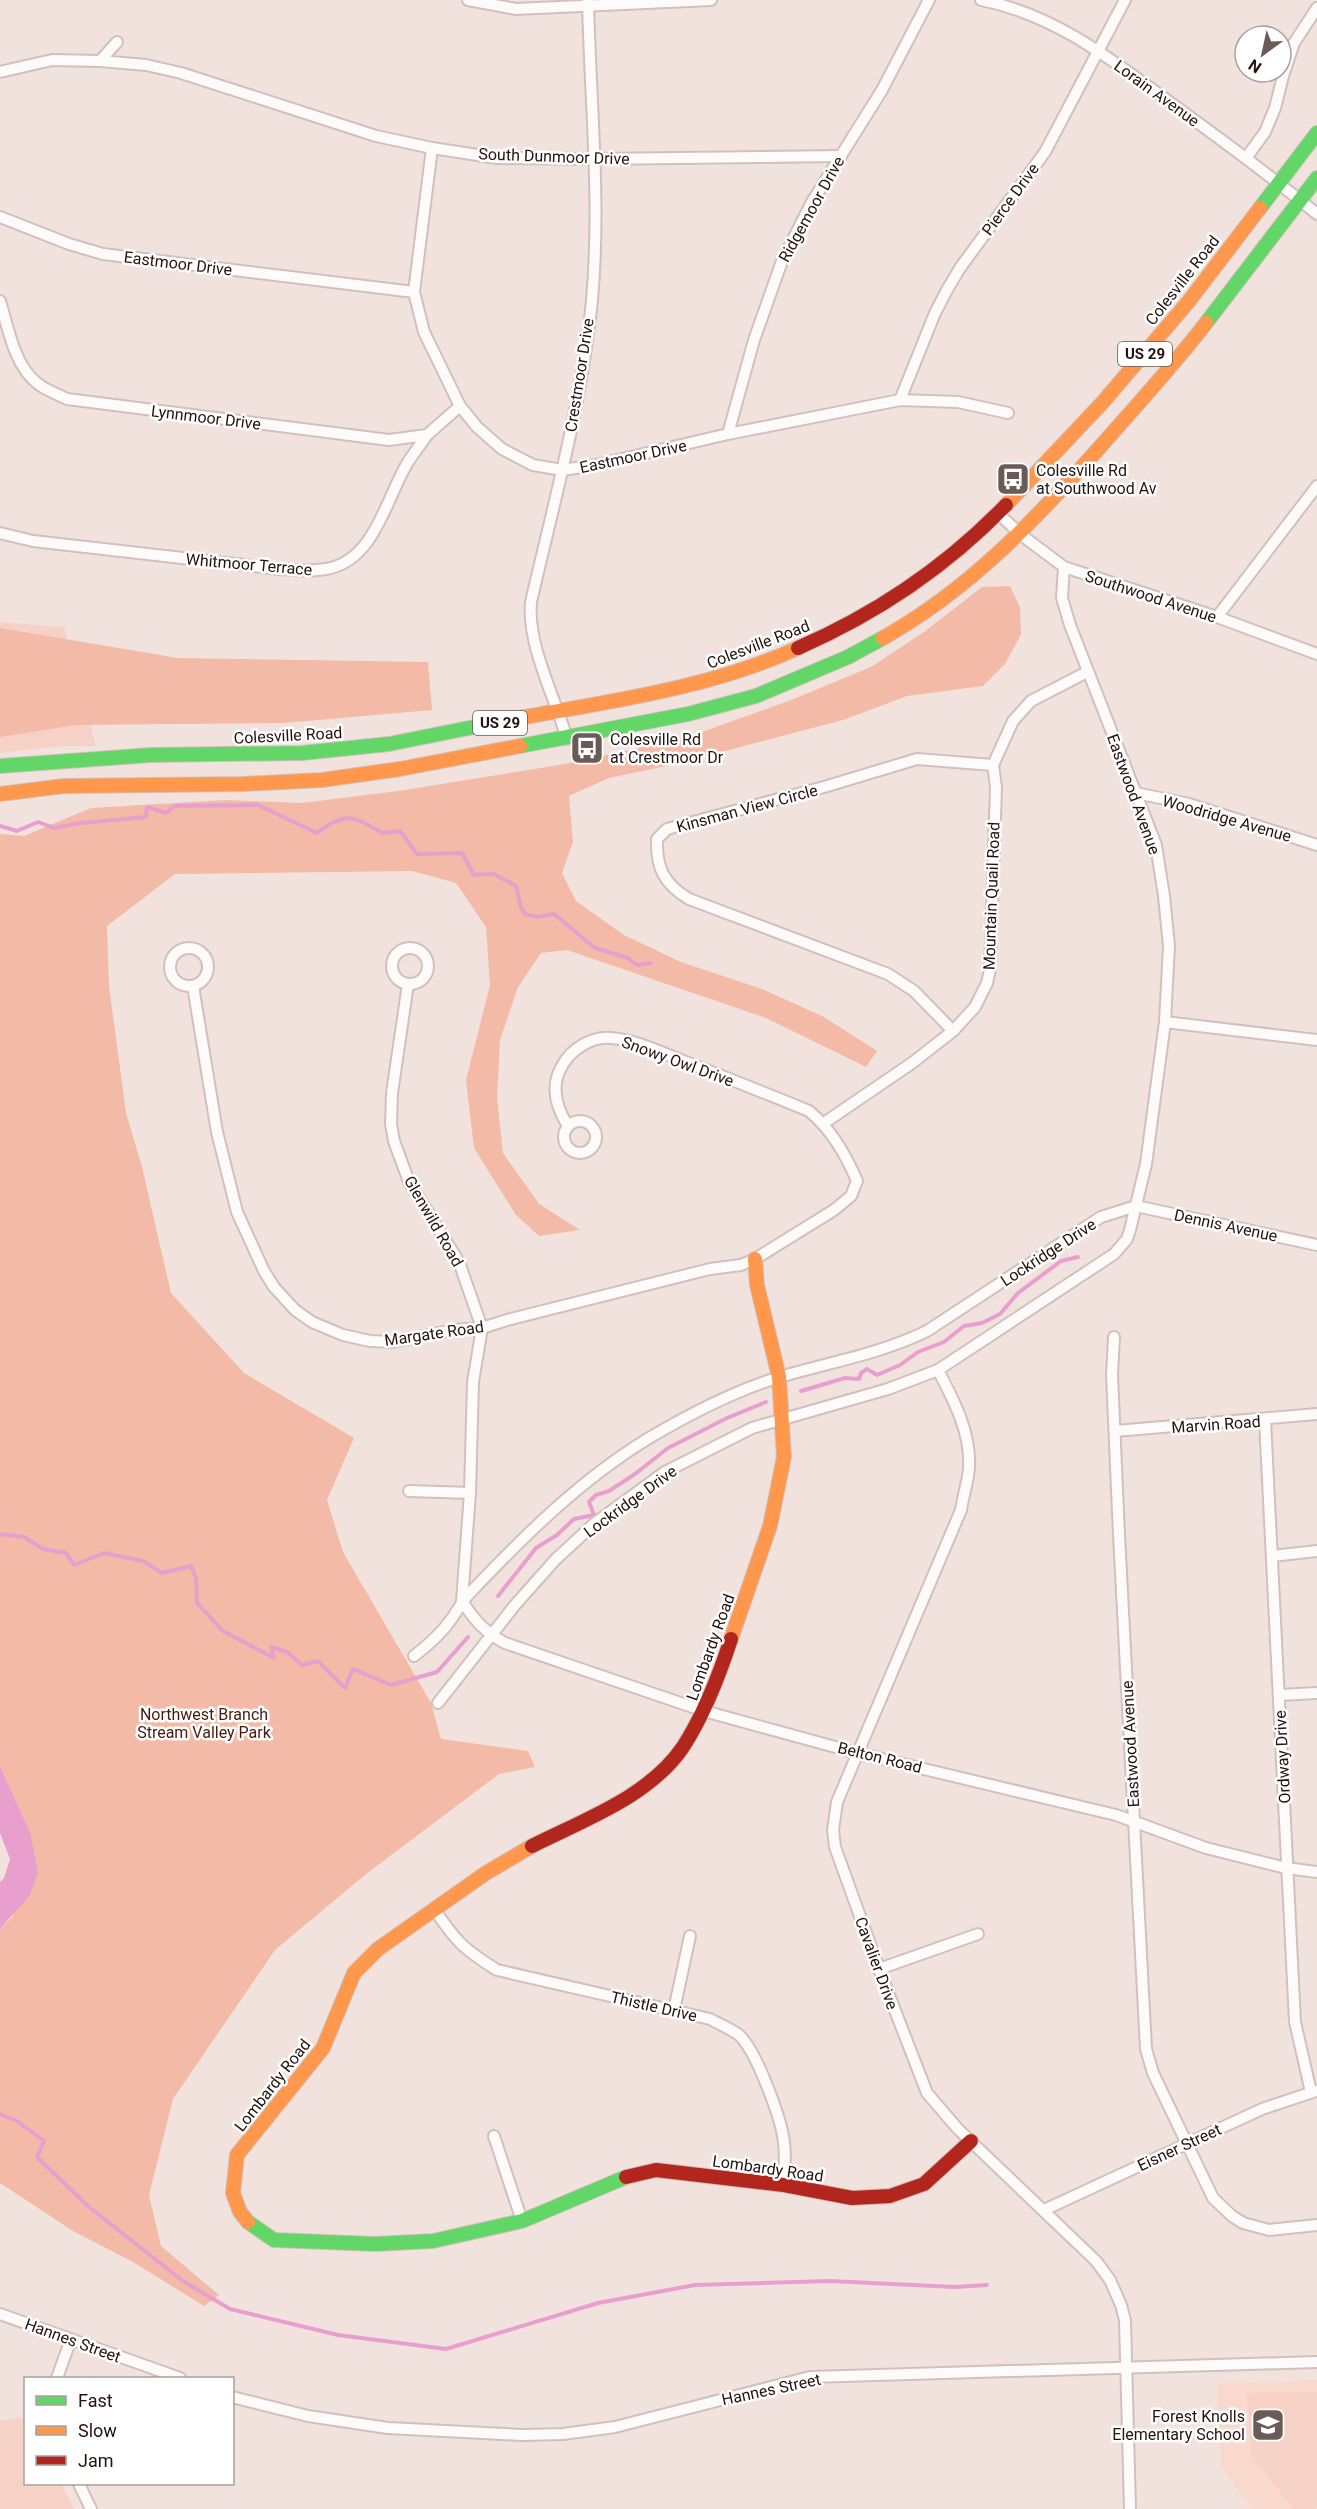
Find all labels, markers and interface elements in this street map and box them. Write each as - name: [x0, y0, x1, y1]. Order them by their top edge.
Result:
- north arrow: [1233, 24, 1293, 84]
- text: N: [1245, 55, 1265, 77]
- street label: Lorain Avenue: [1110, 56, 1203, 131]
- street label: South Dunmoor Drive: [478, 144, 630, 169]
- street label: Ridgemoor Drive: [775, 153, 848, 265]
- street label: Pierce Drive: [978, 160, 1043, 239]
- street label: Colesville Road: [1141, 232, 1223, 329]
- street label: Eastmoor Drive: [123, 247, 233, 280]
- street label: Crestmoor Drive: [561, 317, 598, 433]
- road number: US 29: [1118, 342, 1172, 366]
- street label: Lynnmoor Drive: [150, 401, 262, 434]
- street label: Eastmoor Drive: [578, 436, 688, 477]
- bus stop icon: Colesville Rd at Southwood Av: [995, 461, 1031, 497]
- place label: Colesville Rd at Southwood Av: [1036, 461, 1157, 498]
- street label: Whitmoor Terrace: [185, 550, 313, 579]
- street label: Southwood Avenue: [1083, 566, 1219, 627]
- street label: Colesville Road: [704, 616, 812, 673]
- road number: US 29: [473, 711, 527, 735]
- street label: Colesville Road: [233, 723, 343, 748]
- bus stop icon: Colesville Rd at Crestmoor Dr: [569, 730, 605, 766]
- place label: Colesville Rd at Crestmoor Dr: [610, 730, 724, 767]
- street label: Eastwood Avenue: [1103, 731, 1164, 857]
- street label: Kinsman View Circle: [674, 780, 820, 836]
- street label: Woodridge Avenue: [1160, 791, 1294, 846]
- street label: Mountain Quail Road: [979, 822, 1004, 970]
- street label: Snowy Owl Drive: [619, 1032, 736, 1091]
- street label: Glenwild Road: [400, 1172, 467, 1270]
- street label: Dennis Avenue: [1173, 1205, 1279, 1246]
- street label: Lockridge Drive: [997, 1215, 1100, 1290]
- street label: Margate Road: [383, 1317, 485, 1350]
- street label: Marvin Road: [1171, 1412, 1261, 1437]
- street label: Lockridge Drive: [580, 1461, 680, 1541]
- street label: Lombardy Road: [682, 1591, 739, 1703]
- street label: Eastwood Avenue: [1118, 1680, 1143, 1808]
- park label: Northwest Branch Stream Valley Park: [137, 1705, 272, 1742]
- street label: Ordway Drive: [1271, 1710, 1294, 1804]
- street label: Belton Road: [836, 1738, 924, 1777]
- street label: Cavalier Drive: [851, 1914, 902, 2012]
- street label: Thistle Drive: [609, 1987, 699, 2026]
- street label: Lombardy Road: [230, 2035, 314, 2135]
- street label: Eisner Street: [1134, 2120, 1224, 2175]
- street label: Lombardy Road: [711, 2151, 825, 2186]
- street label: Hannes Street: [22, 2314, 123, 2367]
- street label: Hannes Street: [720, 2370, 822, 2409]
- legend: [24, 2377, 234, 2485]
- text: Fast: [78, 2390, 113, 2411]
- place label: Forest Knolls Elementary School: [1112, 2407, 1245, 2444]
- school or university icon: Forest Knolls Elementary School: [1250, 2407, 1286, 2443]
- text: Slow: [78, 2420, 117, 2441]
- text: Jam: [78, 2450, 114, 2471]

